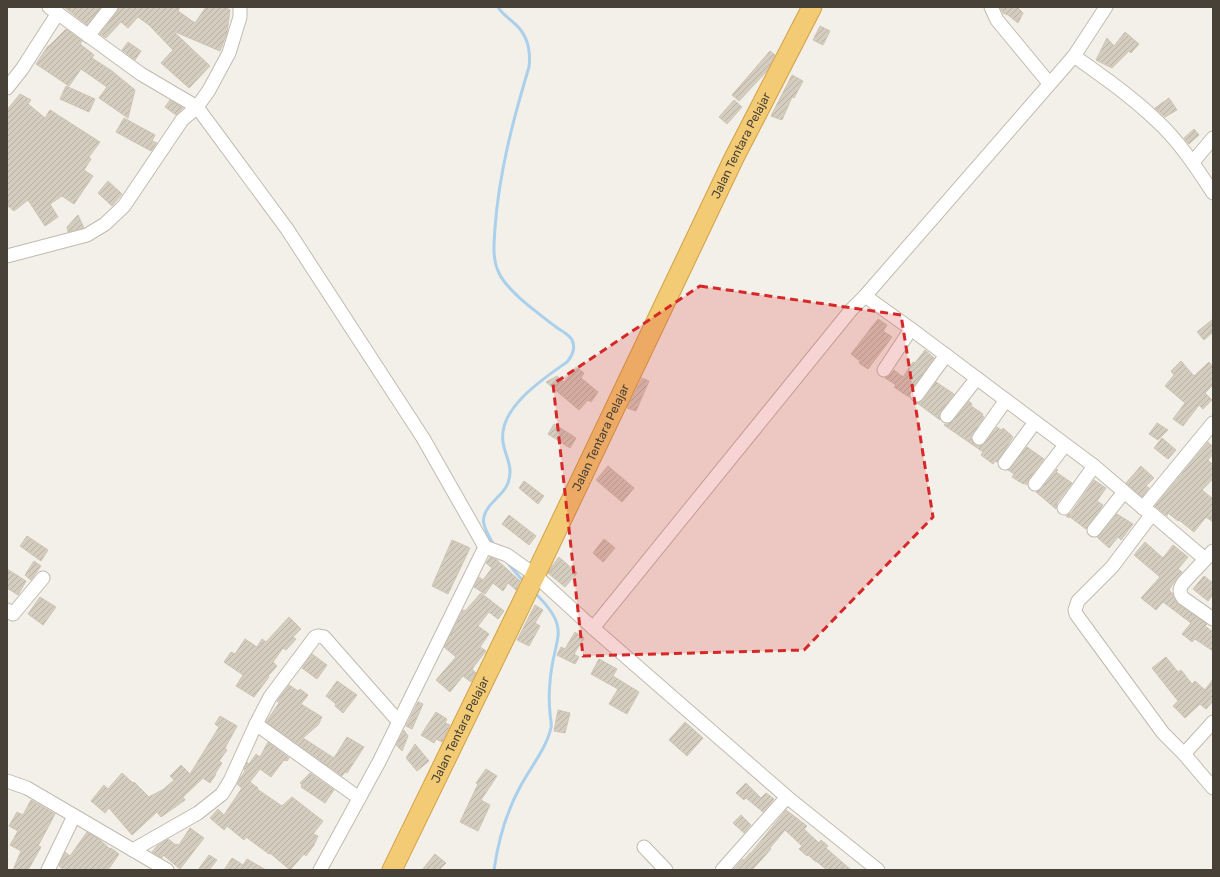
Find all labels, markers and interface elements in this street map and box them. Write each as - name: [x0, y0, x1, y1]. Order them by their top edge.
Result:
- street label: Jalan Tentara Pelajar: [709, 90, 774, 201]
- street label: Jalan Tentara Pelajar: [569, 382, 632, 494]
- street label: Jalan Tentara Pelajar: [428, 674, 492, 785]

